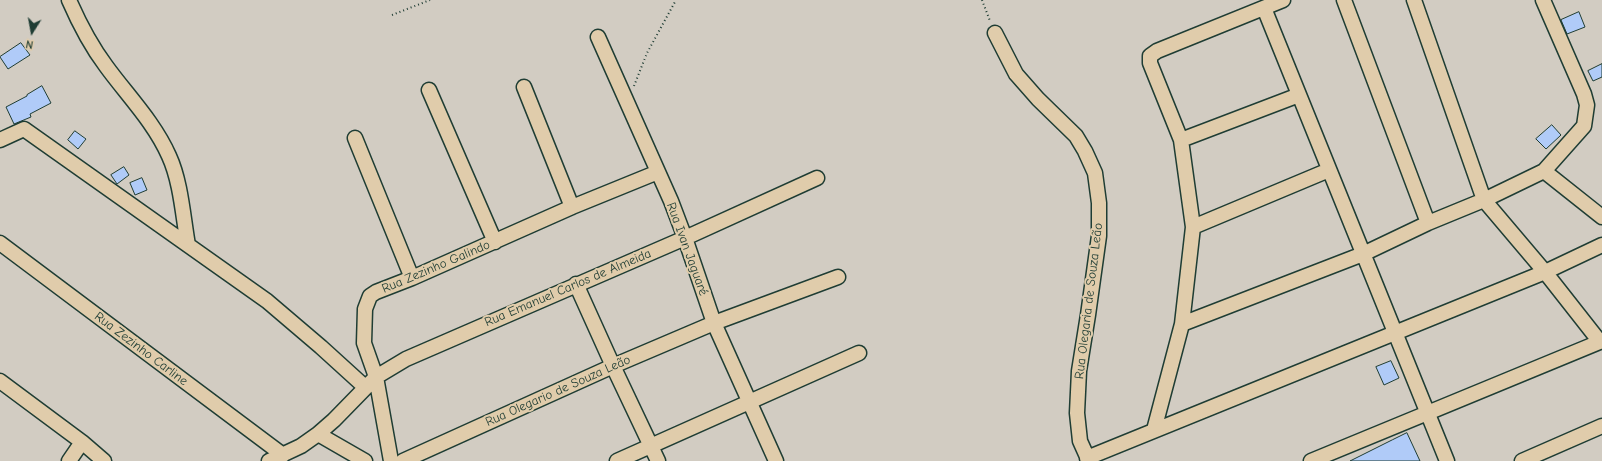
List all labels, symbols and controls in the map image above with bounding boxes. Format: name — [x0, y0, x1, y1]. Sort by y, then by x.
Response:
north arrow — [12, 12, 52, 52]
text: N — [25, 37, 34, 51]
street label: Rua Ivan Jaguaré — [663, 200, 711, 298]
street label: Rua Olegaria de Souza Leão — [1072, 222, 1106, 380]
street label: Rua Zezinho Galindo — [379, 237, 493, 297]
street label: Rua Emanuel Carlos de Almeida — [482, 246, 654, 330]
street label: Rua Zezinho Carline — [91, 309, 191, 389]
street label: Rua Olegario de Souza Leão — [483, 352, 633, 430]

